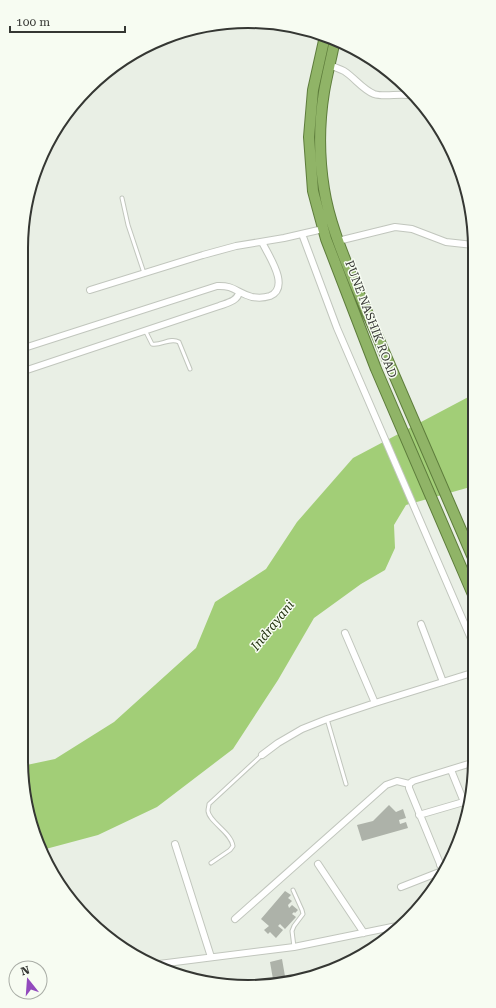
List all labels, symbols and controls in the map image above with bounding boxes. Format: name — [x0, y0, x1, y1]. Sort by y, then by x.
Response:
scale bar — [10, 8, 125, 34]
text: 100 m — [16, 15, 50, 29]
street label: PUNE NASHIK ROAD — [342, 258, 400, 380]
water label: Indrayani — [247, 597, 297, 654]
north arrow — [8, 960, 48, 1000]
text: N — [19, 963, 32, 978]

